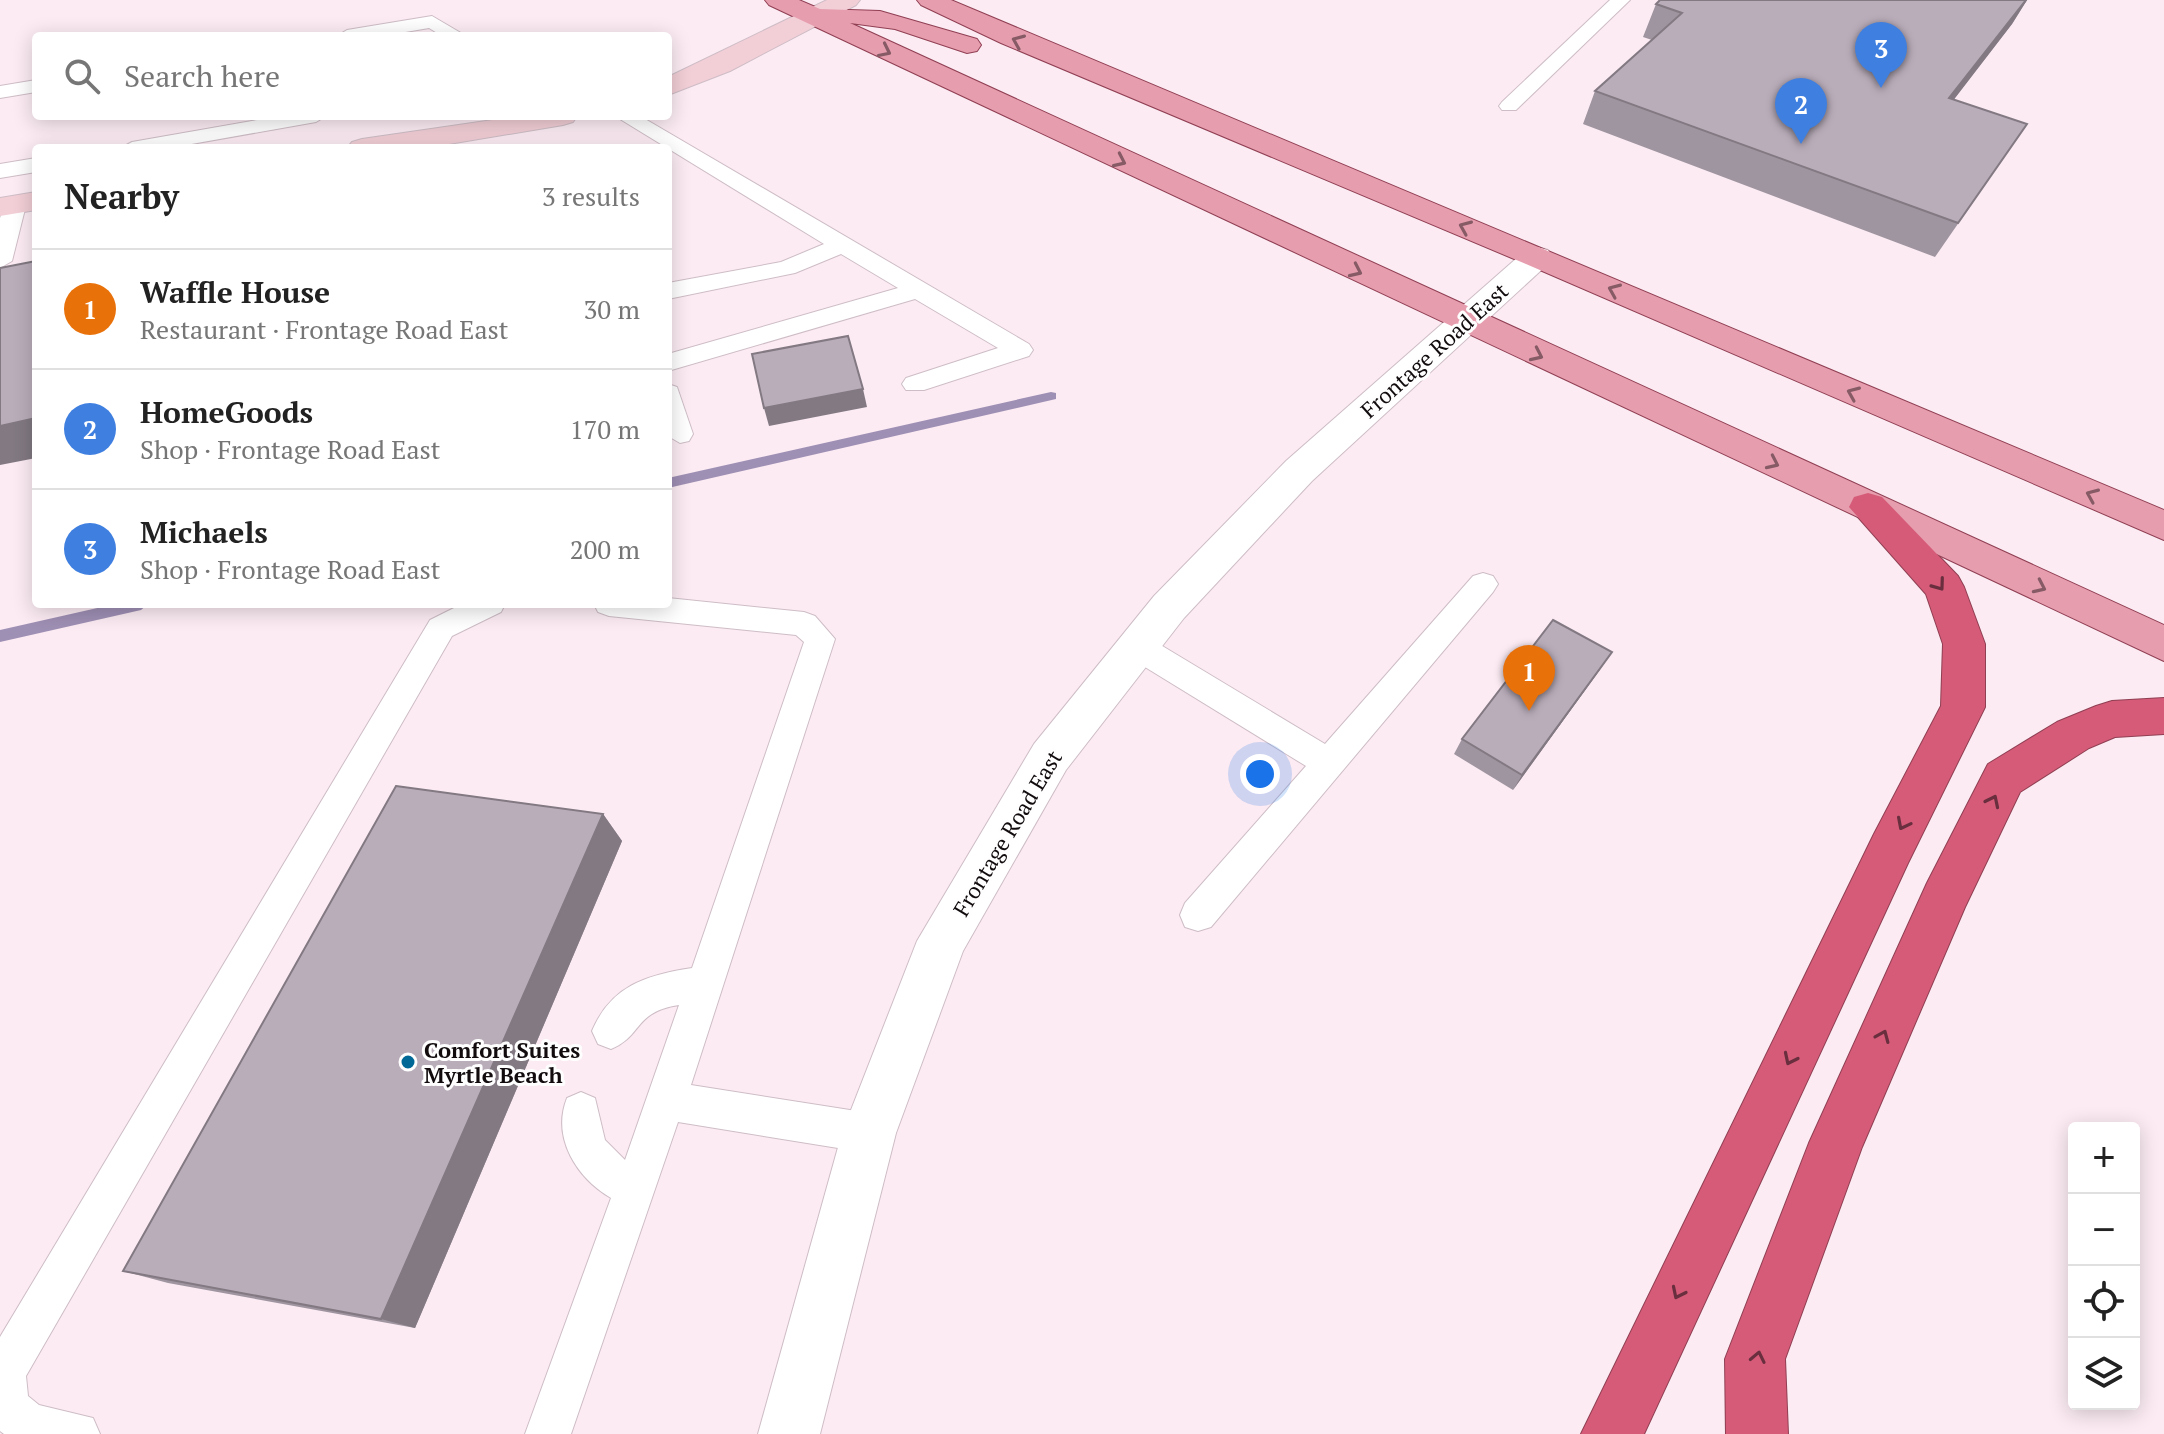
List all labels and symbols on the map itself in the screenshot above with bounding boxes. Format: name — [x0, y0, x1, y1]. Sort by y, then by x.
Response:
pin: 3 — [1855, 22, 1907, 88]
one-way arrow — [1012, 34, 1026, 50]
one-way arrow — [877, 41, 891, 57]
pin: 2 — [1775, 78, 1827, 144]
one-way arrow — [1112, 151, 1127, 167]
one-way arrow — [1459, 220, 1473, 237]
one-way arrow — [1348, 262, 1362, 278]
street label: Frontage Road East — [1354, 276, 1514, 424]
one-way arrow — [1608, 284, 1623, 300]
one-way arrow — [1529, 345, 1543, 361]
one-way arrow — [1847, 386, 1862, 402]
one-way arrow — [1765, 453, 1780, 469]
one-way arrow — [2086, 489, 2100, 505]
one-way arrow — [1929, 576, 1944, 591]
one-way arrow — [2032, 577, 2046, 593]
pin: 1 — [1503, 645, 1555, 711]
street label: Frontage Road East — [946, 745, 1068, 921]
your location — [1240, 754, 1280, 794]
one-way arrow — [1983, 794, 1998, 809]
one-way arrow — [1898, 816, 1913, 831]
one-way arrow — [1873, 1030, 1889, 1044]
place label: Comfort Suites Myrtle Beach — [424, 1035, 580, 1089]
one-way arrow — [1784, 1050, 1800, 1065]
marker: Comfort Suites Myrtle Beach — [399, 1053, 417, 1071]
one-way arrow — [1672, 1285, 1688, 1299]
one-way arrow — [1749, 1350, 1766, 1364]

